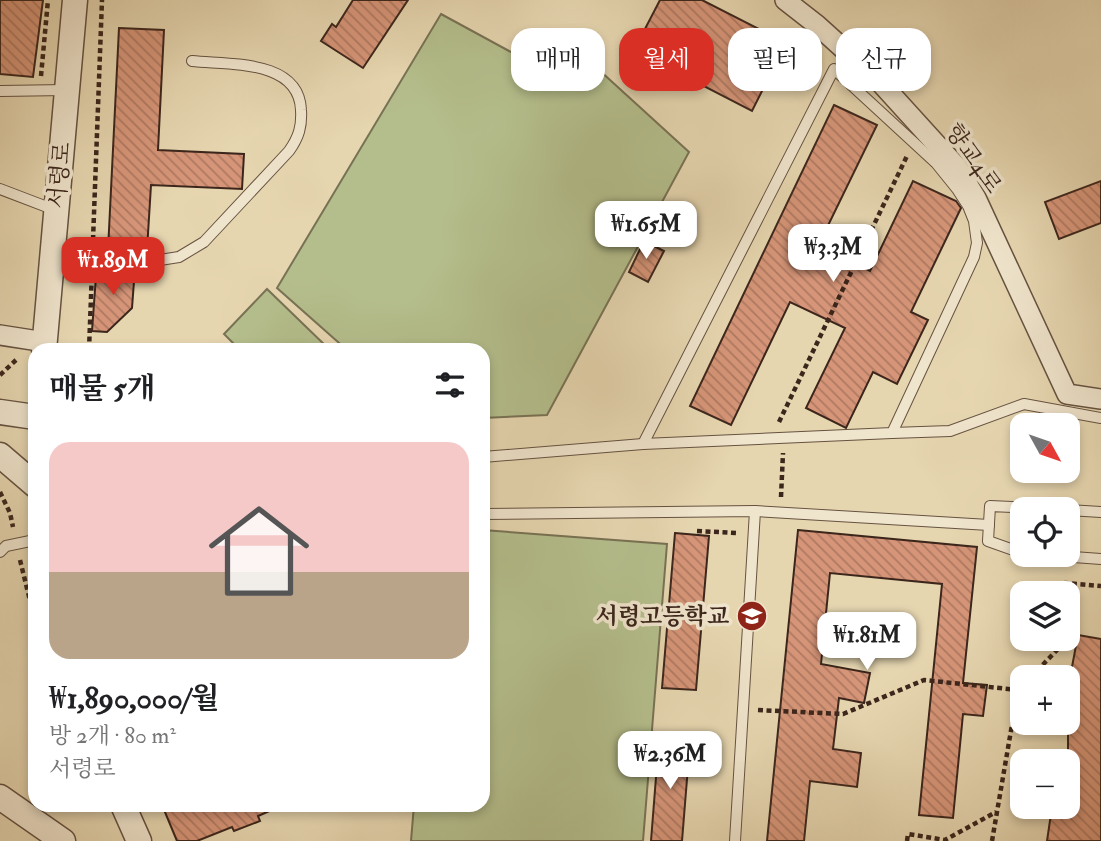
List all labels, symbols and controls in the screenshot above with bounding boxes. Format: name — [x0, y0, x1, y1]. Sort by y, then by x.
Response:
chip: 매매 — [511, 28, 605, 91]
chip: 월세 — [619, 28, 714, 91]
chip: 필터 — [728, 28, 822, 91]
chip: 신규 — [836, 28, 931, 91]
street label: 향교4로 — [939, 118, 1008, 199]
street label: 서령로 — [42, 141, 77, 210]
pin: ₩1.65M — [589, 202, 703, 261]
text: ₩1.65M — [611, 209, 681, 238]
pin: ₩3.3M — [784, 224, 882, 284]
text: ₩3.3M — [804, 232, 862, 261]
pin: ₩1.89M — [56, 238, 170, 297]
text: ₩1.89M — [77, 245, 149, 274]
icon: filters — [431, 366, 469, 404]
text: 매물 5개 — [49, 370, 155, 407]
north arrow — [1010, 413, 1080, 483]
map controls — [1010, 413, 1080, 819]
icon: home — [196, 488, 322, 614]
button: locate — [1010, 497, 1080, 567]
button: layers — [1010, 581, 1080, 651]
school or university icon: 서령고등학교 — [735, 599, 769, 633]
place label: 서령고등학교 — [596, 602, 730, 631]
pin: ₩1.81M — [810, 612, 924, 672]
text: ₩1.81M — [833, 620, 901, 649]
button: + — [1010, 665, 1080, 735]
text: ₩1,890,000/월 — [49, 680, 219, 717]
text: 방 2개 · 80 m² — [49, 721, 176, 750]
pin: ₩2.36M — [613, 732, 727, 791]
text: ₩2.36M — [634, 739, 706, 768]
button: − — [1010, 749, 1080, 819]
text: 서령로 — [49, 754, 116, 783]

